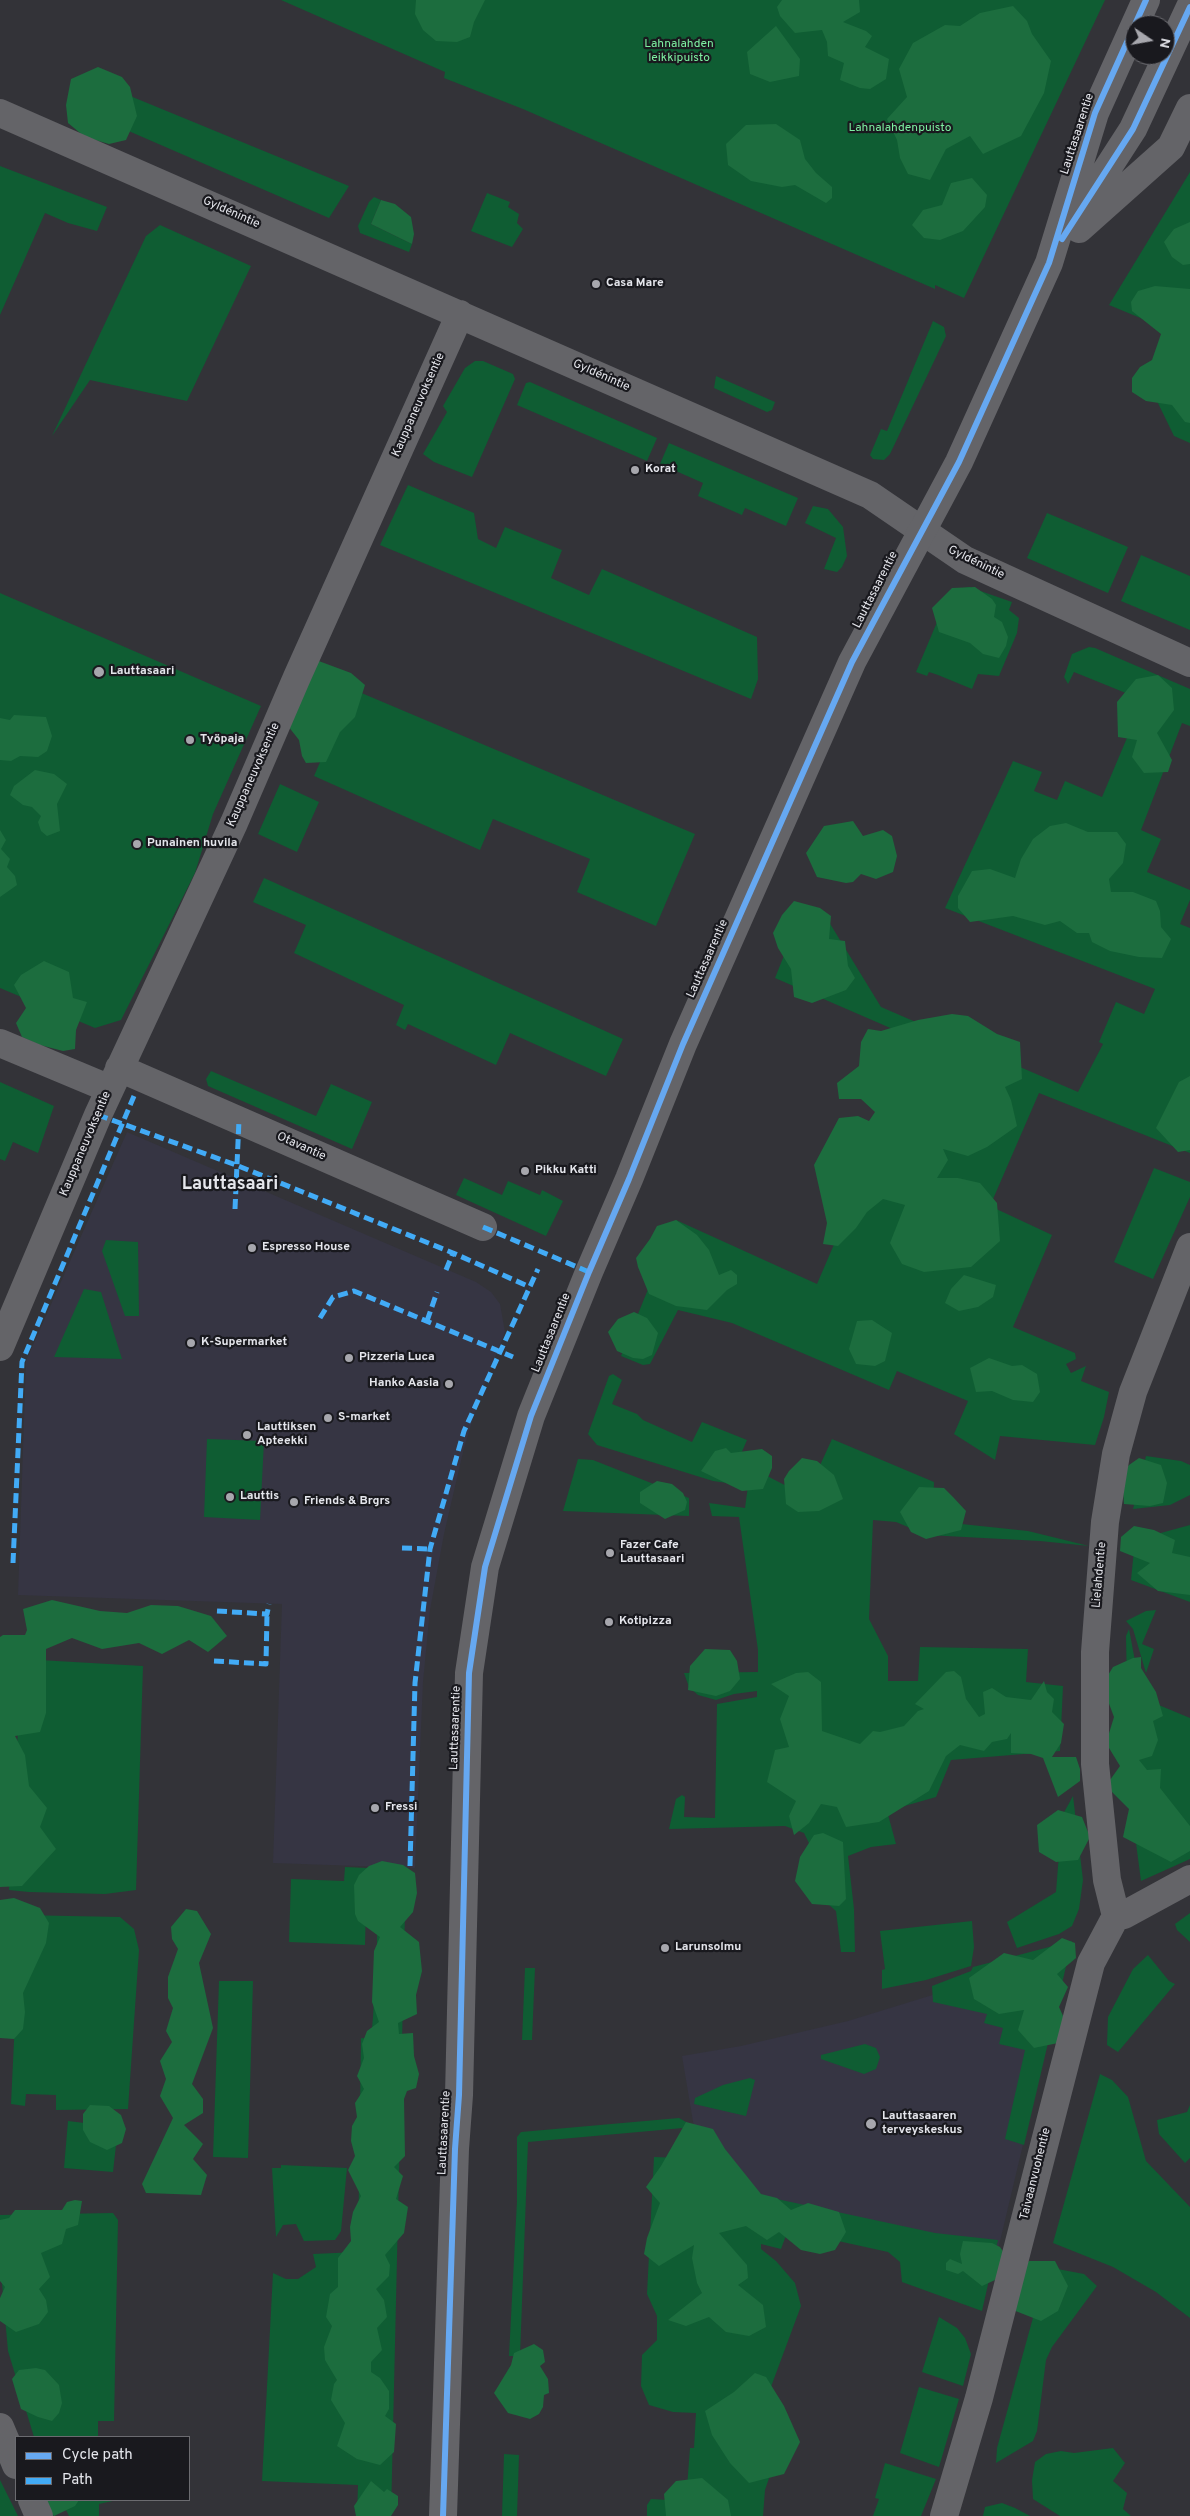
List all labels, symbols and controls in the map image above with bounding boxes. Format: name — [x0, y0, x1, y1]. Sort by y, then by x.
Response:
north arrow — [1125, 15, 1175, 65]
text: N — [1155, 36, 1174, 50]
park label: Lahnalahden leikkipuisto — [644, 38, 714, 66]
street label: Lauttasaarentie — [1058, 92, 1098, 176]
park label: Lahnalahdenpuisto — [849, 122, 951, 136]
street label: Gyldénintie — [200, 194, 262, 232]
place label: Casa Mare — [606, 277, 664, 291]
marker: Casa Mare — [590, 278, 602, 290]
street label: Kauppaneuvoksentie — [390, 351, 448, 459]
street label: Gyldénintie — [570, 357, 632, 395]
place label: Korat — [645, 463, 676, 477]
marker: Korat — [629, 464, 641, 476]
street label: Gyldénintie — [945, 543, 1007, 583]
street label: Lauttasaarentie — [850, 549, 902, 631]
marker: Lauttasaari — [92, 665, 106, 679]
place label: Lauttasaari — [110, 665, 174, 679]
street label: Kauppaneuvoksentie — [225, 721, 283, 829]
place label: Työpaja — [200, 733, 244, 747]
marker: Työpaja — [184, 734, 196, 746]
place label: Punainen huvila — [147, 837, 237, 851]
marker: Punainen huvila — [131, 838, 143, 850]
street label: Lauttasaarentie — [684, 917, 732, 1001]
street label: Kauppaneuvoksentie — [57, 1089, 115, 1199]
street label: Otavantie — [274, 1130, 328, 1164]
place label: Pikku Katti — [535, 1164, 597, 1178]
marker: Pikku Katti — [519, 1165, 531, 1177]
district label: Lauttasaari — [182, 1174, 278, 1196]
place label: Espresso House — [262, 1241, 350, 1255]
marker: Espresso House — [246, 1242, 258, 1254]
street label: Lauttasaarentie — [529, 1291, 575, 1375]
place label: K-Supermarket — [201, 1336, 287, 1350]
marker: K-Supermarket — [185, 1337, 197, 1349]
place label: Pizzeria Luca — [359, 1351, 435, 1365]
marker: Pizzeria Luca — [343, 1352, 355, 1364]
place label: Hanko Aasia — [369, 1377, 439, 1391]
marker: Hanko Aasia — [443, 1378, 455, 1390]
place label: S-market — [338, 1411, 390, 1425]
marker: S-market — [322, 1412, 334, 1424]
place label: Lauttiksen Apteekki — [257, 1421, 316, 1449]
marker: Lauttiksen Apteekki — [241, 1429, 253, 1441]
place label: Lauttis — [240, 1490, 279, 1504]
marker: Lauttis — [224, 1491, 236, 1503]
place label: Friends & Brgrs — [304, 1495, 390, 1509]
marker: Friends & Brgrs — [288, 1496, 300, 1508]
place label: Fazer Cafe Lauttasaari — [620, 1539, 684, 1567]
street label: Lielahdentie — [1090, 1541, 1110, 1609]
marker: Fazer Cafe Lauttasaari — [604, 1547, 616, 1559]
place label: Kotipizza — [619, 1615, 672, 1629]
marker: Kotipizza — [603, 1616, 615, 1628]
street label: Lauttasaarentie — [447, 1686, 465, 1770]
place label: Fressi — [385, 1801, 417, 1815]
marker: Fressi — [369, 1802, 381, 1814]
place label: Larunsolmu — [675, 1941, 741, 1955]
marker: Larunsolmu — [659, 1942, 671, 1954]
street label: Lauttasaarentie — [436, 2090, 454, 2176]
place label: Lauttasaaren terveyskeskus — [882, 2110, 962, 2138]
marker: Lauttasaaren terveyskeskus — [864, 2117, 878, 2131]
street label: Taivaanvuohentie — [1018, 2126, 1054, 2222]
legend — [15, 2436, 190, 2501]
text: Cycle path — [62, 2446, 133, 2465]
text: Path — [62, 2471, 93, 2490]

